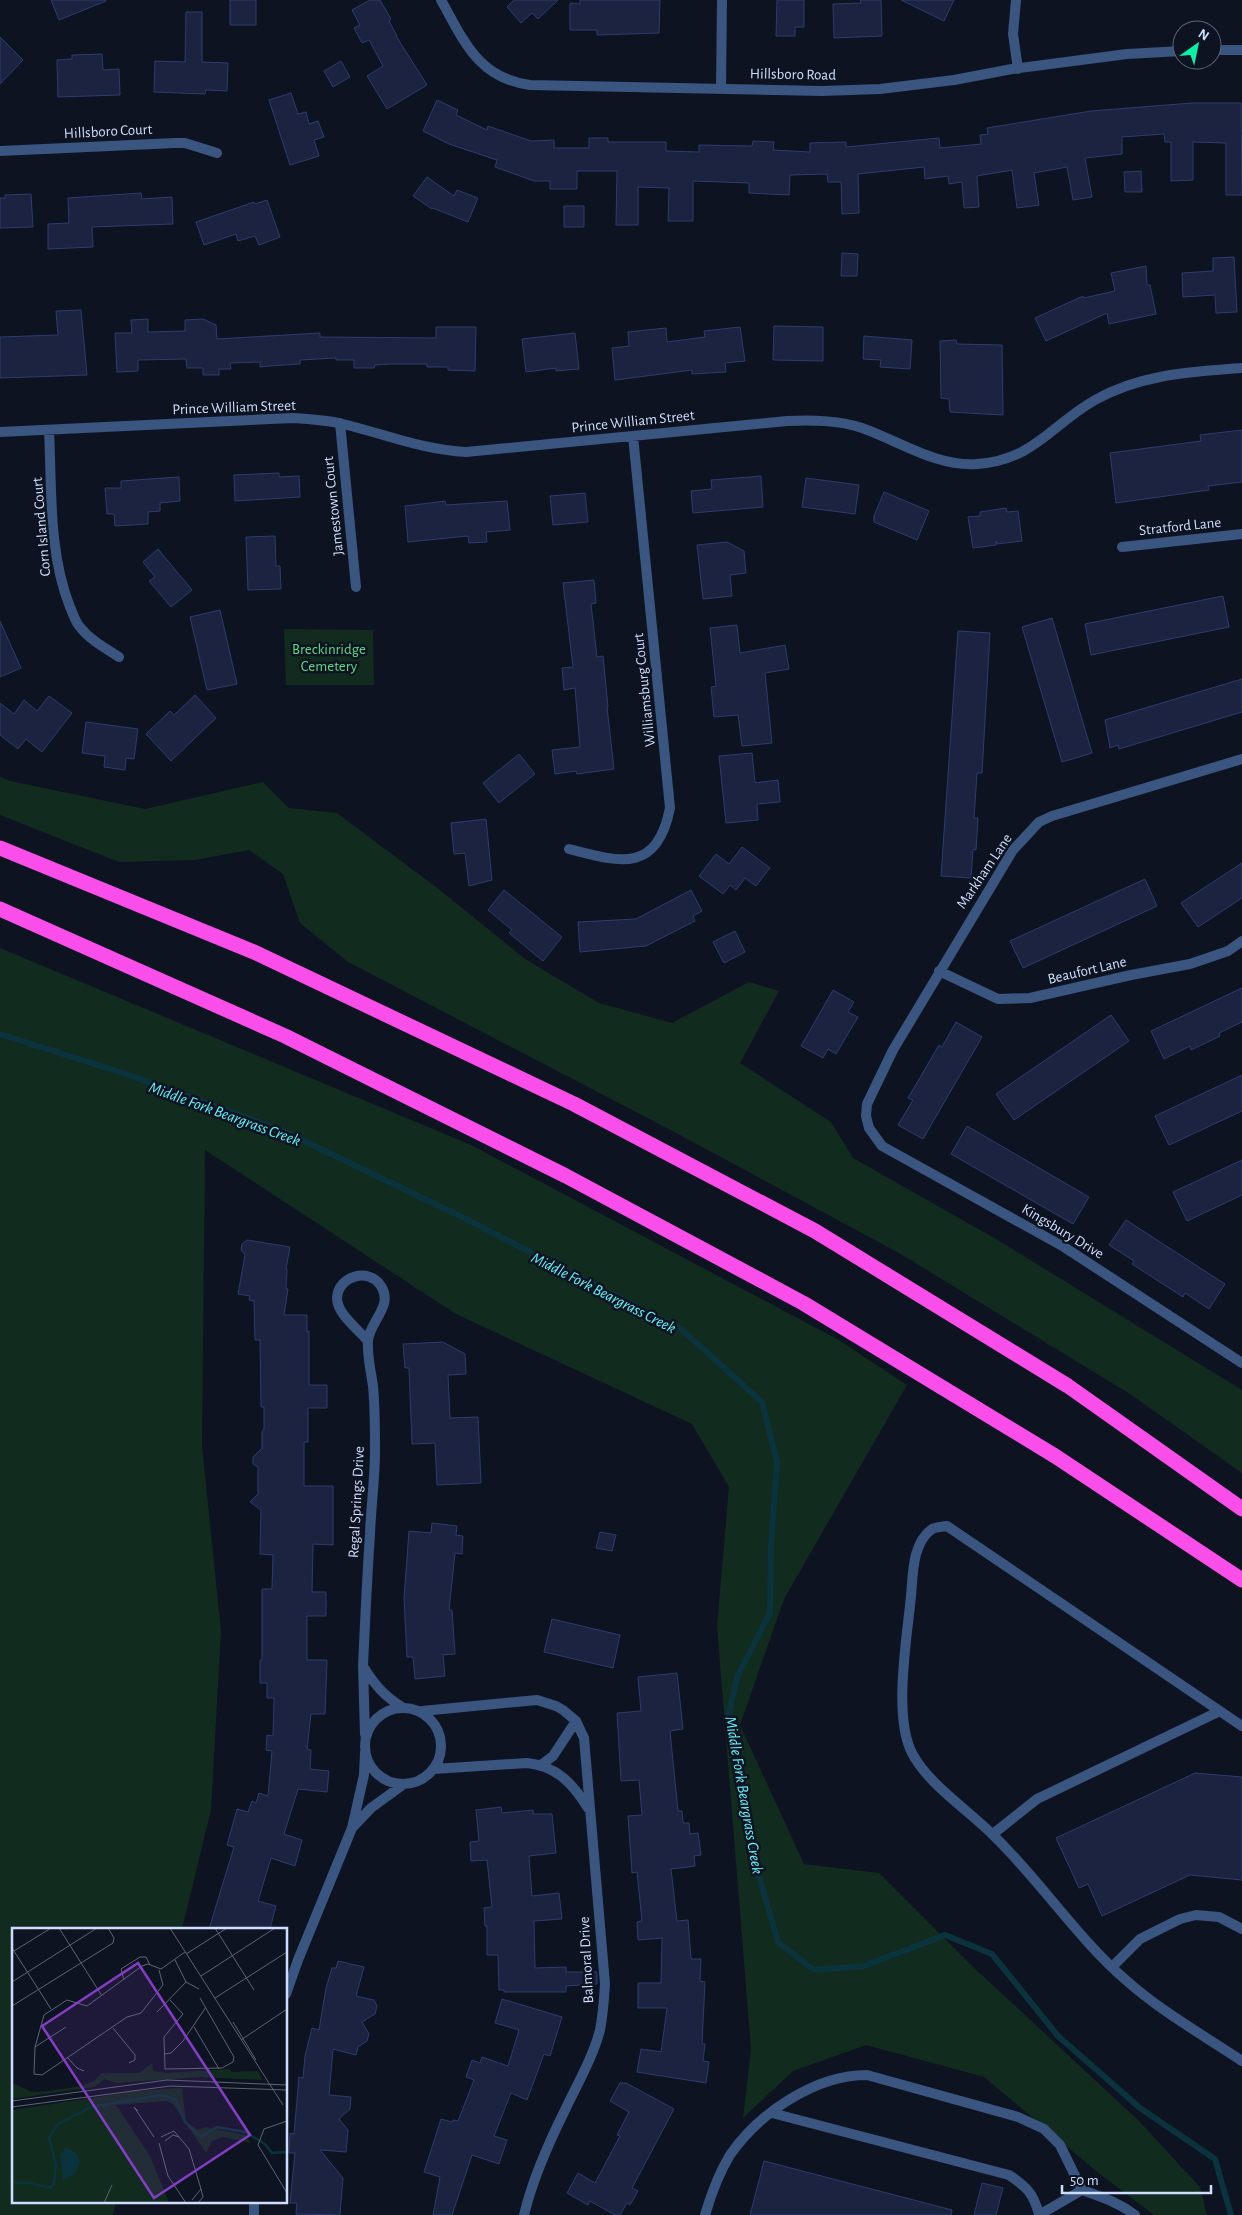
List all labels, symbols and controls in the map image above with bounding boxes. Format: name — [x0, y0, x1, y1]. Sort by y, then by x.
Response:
north arrow — [1172, 20, 1222, 70]
text: N — [1196, 26, 1211, 43]
street label: Hillsboro Road — [750, 66, 836, 83]
street label: Hillsboro Court — [63, 122, 153, 141]
street label: Prince William Street — [172, 398, 296, 417]
street label: Prince William Street — [571, 408, 696, 435]
street label: Jamestown Court — [321, 455, 346, 556]
street label: Corn Island Court — [30, 477, 53, 577]
street label: Stratford Lane — [1138, 515, 1222, 538]
street label: Williamsburg Court — [631, 632, 658, 748]
park label: Breckinridge Cemetery — [292, 642, 366, 674]
street label: Markham Lane — [954, 831, 1015, 911]
street label: Beaufort Lane — [1046, 954, 1128, 987]
water label: Middle Fork Beargrass Creek — [147, 1079, 303, 1149]
street label: Kingsbury Drive — [1019, 1201, 1106, 1262]
water label: Middle Fork Beargrass Creek — [529, 1249, 678, 1336]
street label: Regal Springs Drive — [346, 1446, 367, 1558]
water label: Middle Fork Beargrass Creek — [722, 1715, 766, 1875]
street label: Balmoral Drive — [577, 1916, 596, 2004]
inset map — [12, 1928, 288, 2202]
scale bar — [1062, 2162, 1211, 2194]
text: 50 m — [1070, 2173, 1099, 2188]

